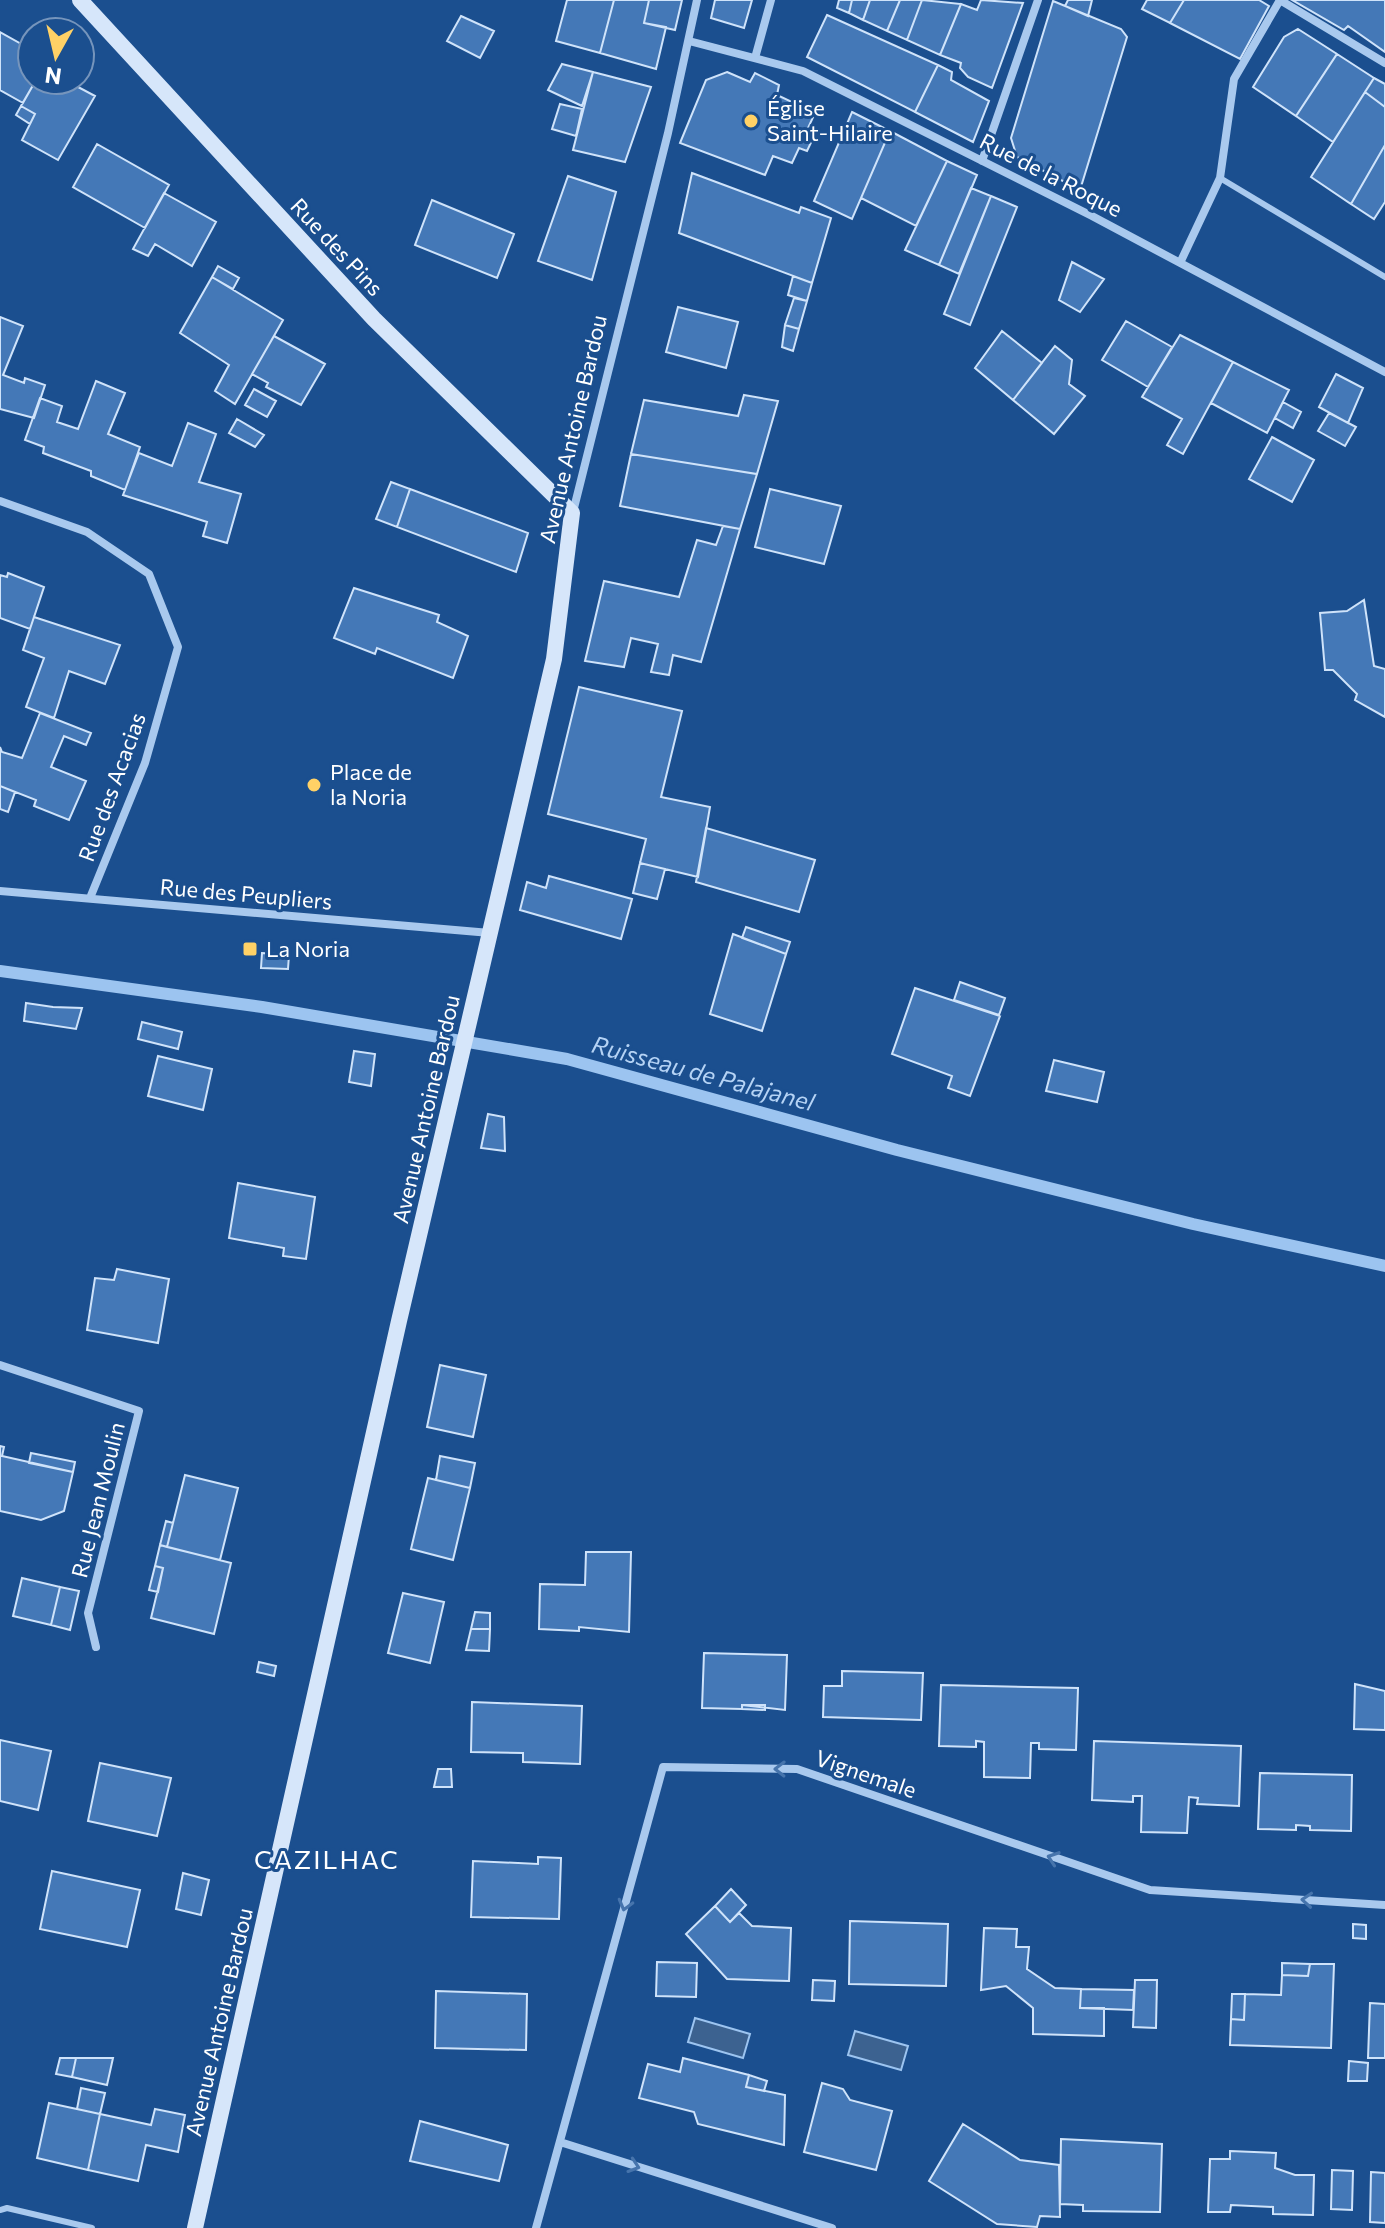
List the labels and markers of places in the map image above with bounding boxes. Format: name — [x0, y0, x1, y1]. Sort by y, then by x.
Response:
place label: Église Saint-Hilaire — [767, 94, 893, 146]
marker: Église Saint-Hilaire — [742, 112, 760, 130]
place label: Place de la Noria — [330, 758, 412, 810]
marker: Place de la Noria — [305, 776, 323, 794]
place label: La Noria — [266, 935, 350, 962]
marker: La Noria — [241, 940, 259, 958]

